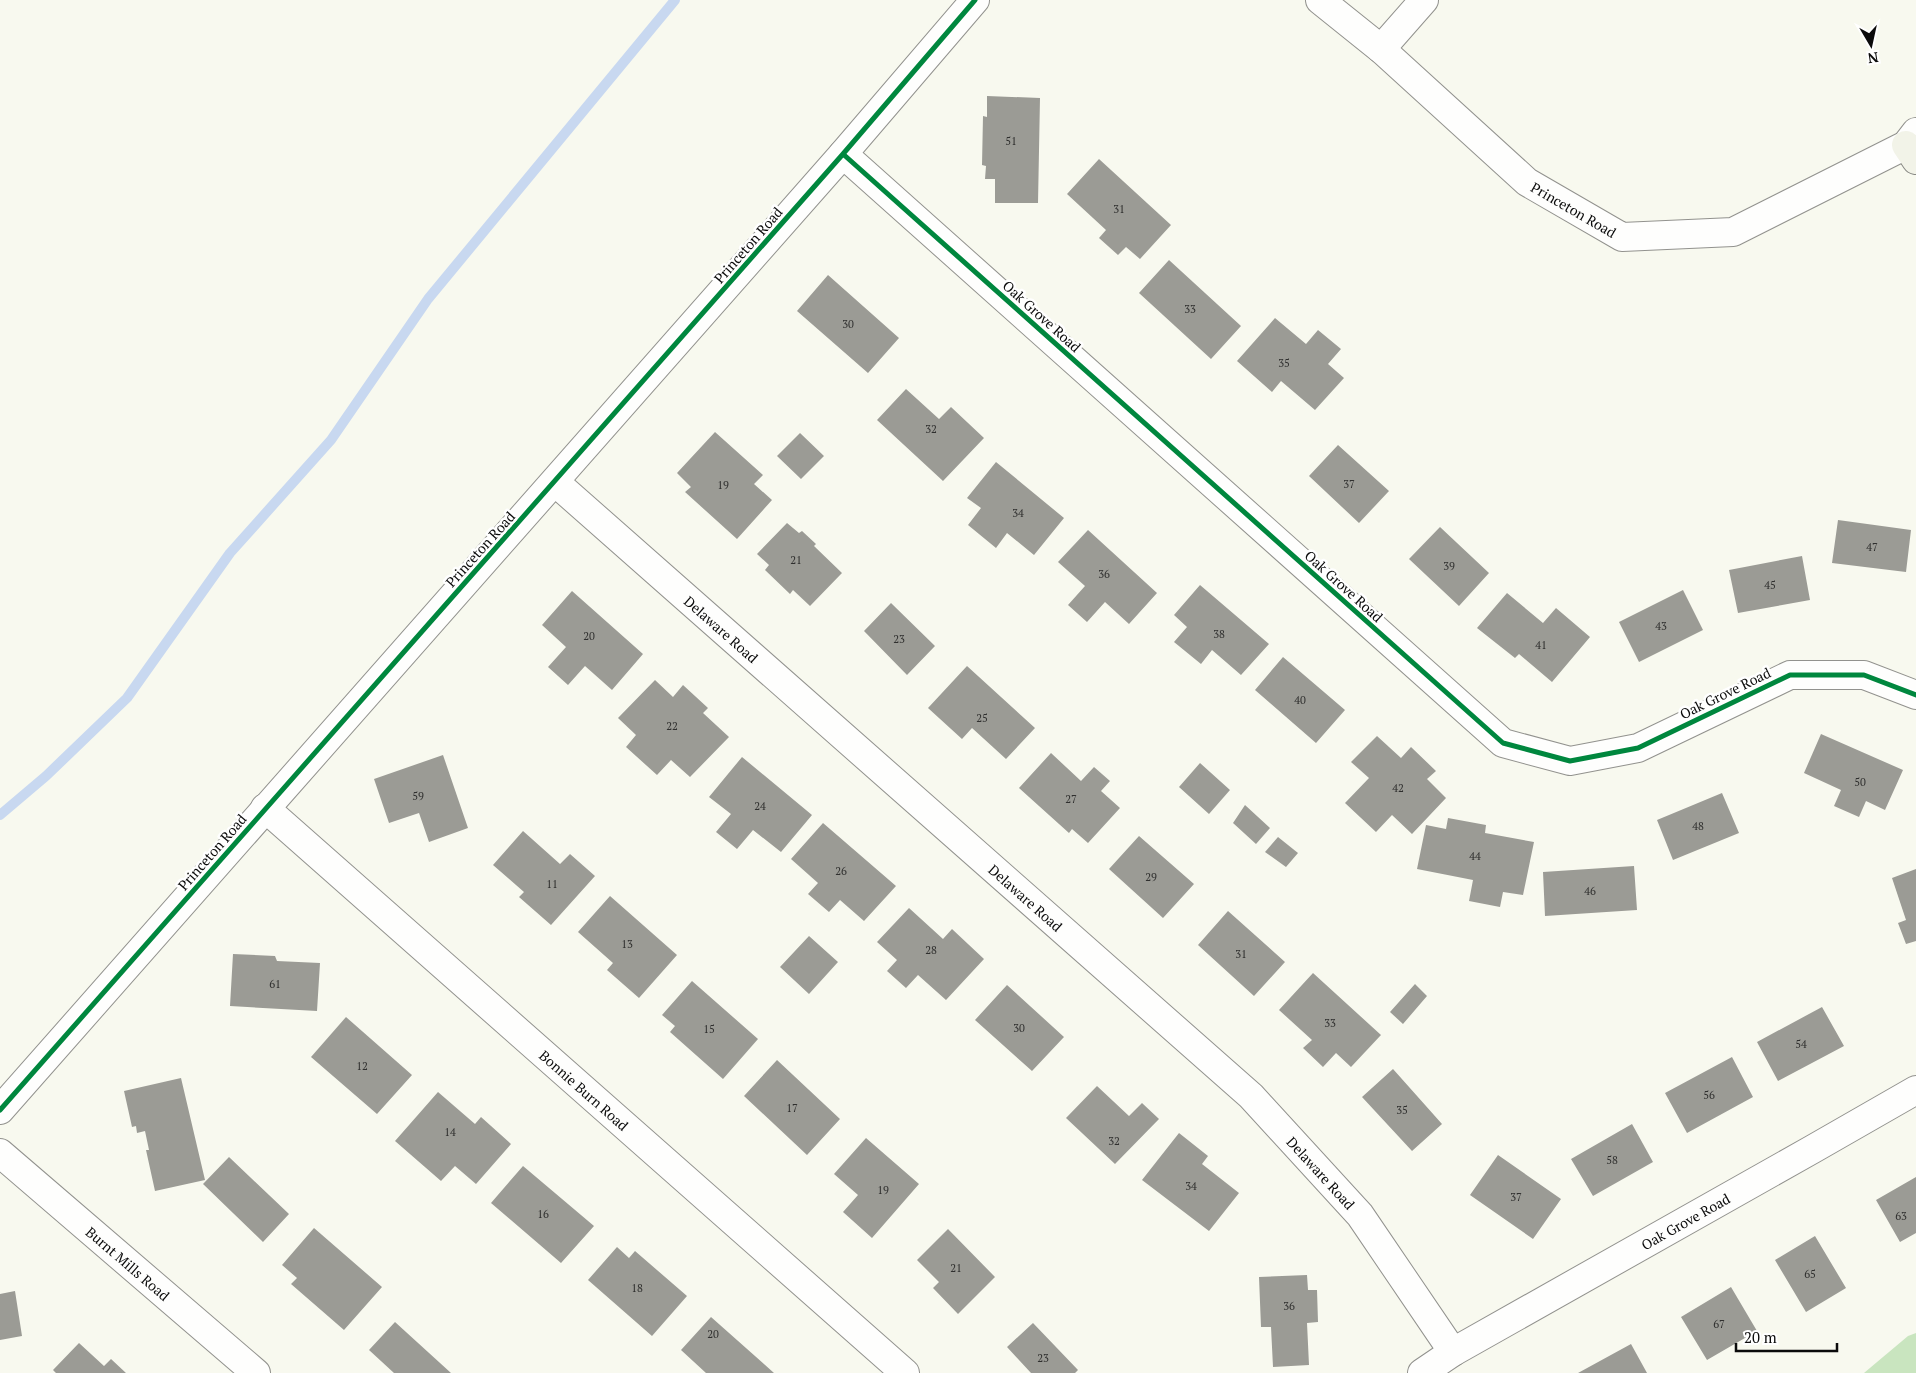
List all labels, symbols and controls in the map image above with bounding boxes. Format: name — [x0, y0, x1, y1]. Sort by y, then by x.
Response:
north arrow — [1846, 20, 1896, 70]
text: N — [1866, 48, 1880, 69]
house number: 51 — [1005, 134, 1017, 148]
street label: Princeton Road — [1528, 177, 1620, 241]
house number: 31 — [1113, 202, 1125, 216]
street label: Princeton Road — [710, 203, 787, 287]
street label: Oak Grove Road — [999, 276, 1085, 356]
house number: 33 — [1184, 302, 1196, 316]
house number: 30 — [842, 317, 854, 331]
house number: 35 — [1278, 356, 1290, 370]
house number: 32 — [925, 422, 937, 436]
house number: 37 — [1343, 477, 1355, 491]
house number: 19 — [717, 478, 729, 492]
house number: 34 — [1012, 506, 1024, 520]
street label: Princeton Road — [441, 507, 519, 591]
house number: 47 — [1866, 540, 1878, 554]
street label: Oak Grove Road — [1301, 546, 1387, 626]
house number: 21 — [790, 553, 802, 567]
house number: 39 — [1443, 559, 1455, 573]
house number: 36 — [1098, 567, 1110, 581]
house number: 45 — [1764, 578, 1776, 592]
street label: Delaware Road — [680, 591, 763, 667]
house number: 43 — [1655, 619, 1667, 633]
house number: 38 — [1213, 627, 1225, 641]
house number: 20 — [583, 629, 595, 643]
house number: 23 — [893, 632, 905, 646]
house number: 41 — [1535, 638, 1547, 652]
street label: Oak Grove Road — [1676, 663, 1774, 723]
house number: 40 — [1294, 693, 1306, 707]
house number: 25 — [976, 711, 988, 725]
house number: 22 — [666, 719, 678, 733]
house number: 50 — [1854, 775, 1866, 789]
house number: 42 — [1392, 781, 1404, 795]
house number: 59 — [412, 789, 424, 803]
house number: 27 — [1065, 792, 1077, 806]
house number: 24 — [754, 799, 766, 813]
street label: Princeton Road — [174, 810, 251, 894]
house number: 48 — [1692, 819, 1704, 833]
house number: 44 — [1469, 849, 1481, 863]
street label: Delaware Road — [985, 860, 1067, 935]
house number: 26 — [835, 864, 847, 878]
house number: 29 — [1145, 870, 1157, 884]
house number: 11 — [546, 877, 558, 891]
house number: 46 — [1584, 884, 1596, 898]
house number: 13 — [621, 937, 633, 951]
house number: 28 — [925, 943, 937, 957]
house number: 31 — [1235, 947, 1247, 961]
house number: 61 — [269, 977, 281, 991]
house number: 33 — [1324, 1016, 1336, 1030]
house number: 30 — [1013, 1021, 1025, 1035]
house number: 15 — [703, 1022, 715, 1036]
house number: 54 — [1795, 1037, 1807, 1051]
street label: Bonnie Burn Road — [536, 1045, 633, 1135]
house number: 12 — [356, 1059, 368, 1073]
house number: 56 — [1703, 1088, 1715, 1102]
house number: 17 — [786, 1101, 798, 1115]
house number: 35 — [1396, 1103, 1408, 1117]
house number: 14 — [444, 1125, 456, 1139]
street label: Delaware Road — [1283, 1132, 1360, 1213]
house number: 32 — [1108, 1134, 1120, 1148]
house number: 58 — [1606, 1153, 1618, 1167]
house number: 34 — [1185, 1179, 1197, 1193]
house number: 19 — [877, 1183, 889, 1197]
street label: Oak Grove Road — [1637, 1188, 1733, 1254]
house number: 37 — [1510, 1190, 1522, 1204]
house number: 16 — [537, 1207, 549, 1221]
house number: 63 — [1895, 1209, 1907, 1223]
street label: Burnt Mills Road — [82, 1222, 174, 1305]
house number: 21 — [950, 1261, 962, 1275]
house number: 65 — [1804, 1267, 1816, 1281]
house number: 18 — [631, 1281, 643, 1295]
house number: 36 — [1283, 1299, 1295, 1313]
house number: 67 — [1713, 1317, 1725, 1331]
scale bar — [1736, 1320, 1837, 1352]
house number: 20 — [707, 1327, 719, 1341]
text: 20 m — [1744, 1327, 1777, 1347]
house number: 23 — [1037, 1351, 1049, 1365]

